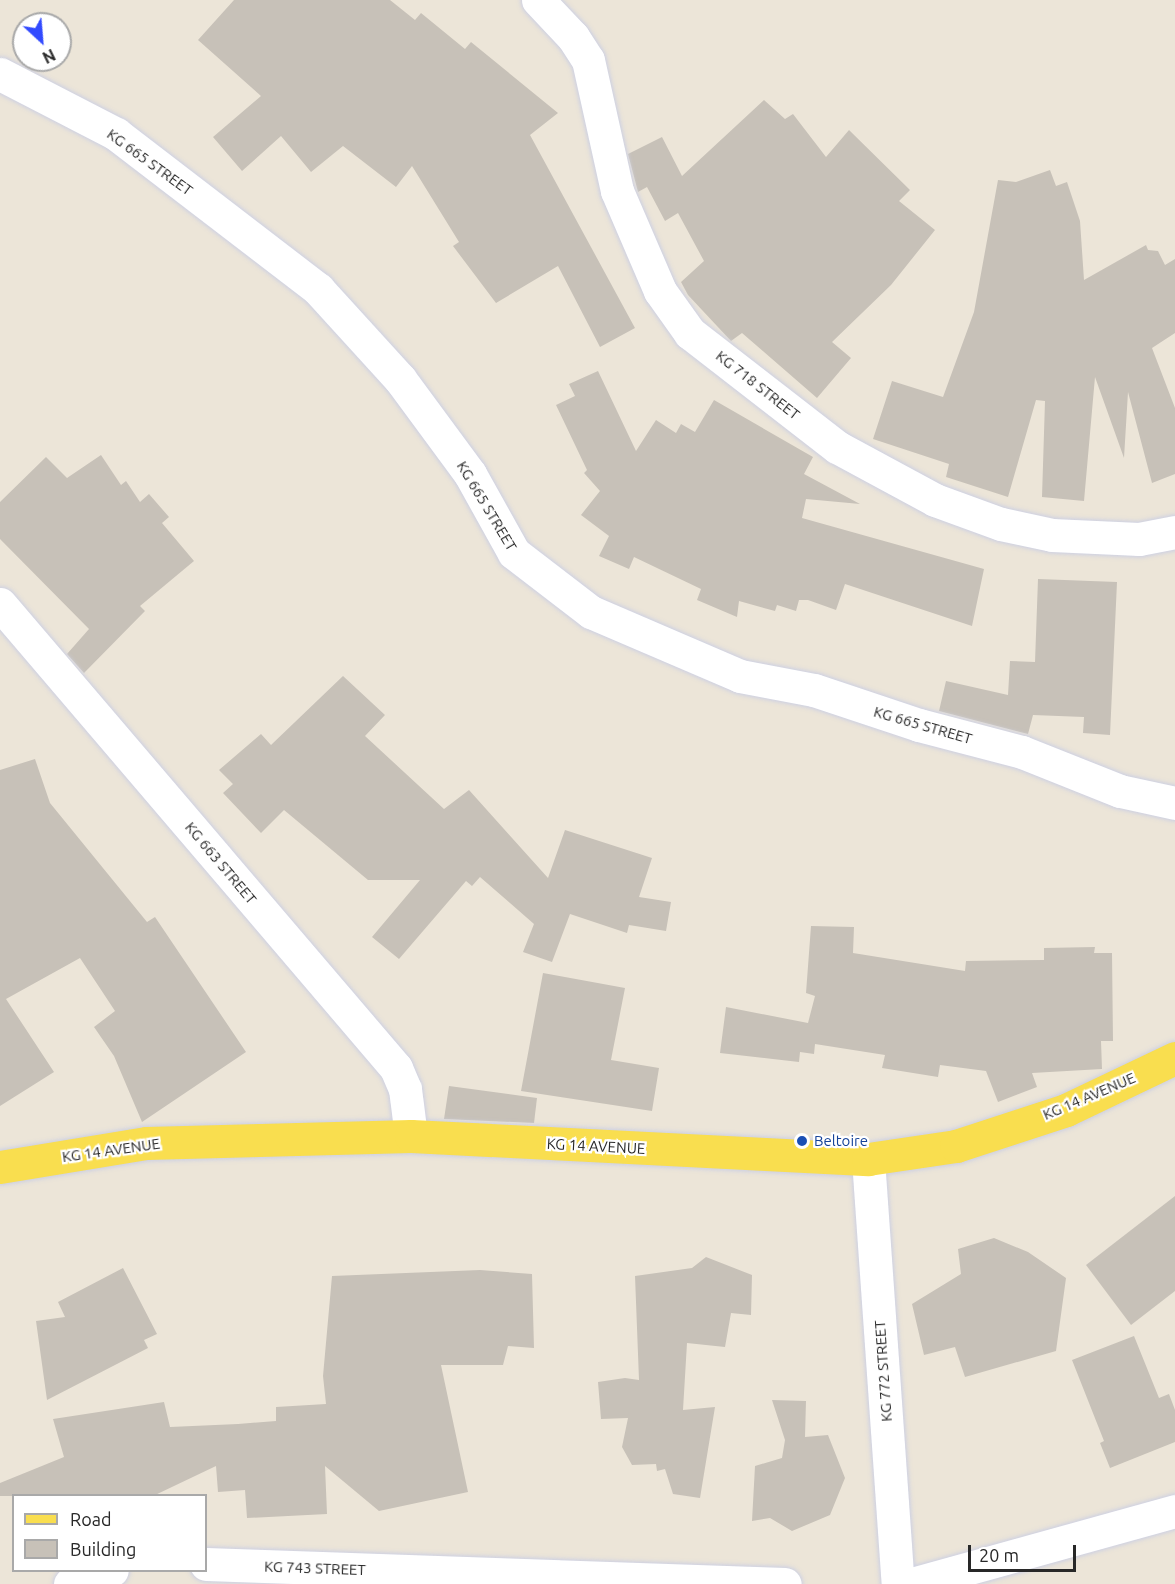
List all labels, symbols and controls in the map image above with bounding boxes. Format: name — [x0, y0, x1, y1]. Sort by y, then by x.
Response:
north arrow — [12, 12, 72, 72]
text: N — [40, 46, 58, 67]
street label: KG 665 STREET — [104, 125, 196, 199]
street label: KG 718 STREET — [712, 347, 804, 423]
street label: KG 665 STREET — [453, 458, 521, 554]
street label: KG 665 STREET — [872, 702, 974, 748]
street label: KG 663 STREET — [181, 818, 261, 908]
street label: KG 14 AVENUE — [1040, 1068, 1138, 1124]
place label: Beltoire — [814, 1132, 868, 1150]
street label: KG 14 AVENUE — [61, 1134, 161, 1166]
street label: KG 14 AVENUE — [546, 1134, 646, 1158]
marker: Beltoire — [795, 1134, 809, 1148]
street label: KG 772 STREET — [870, 1320, 896, 1422]
legend — [12, 1494, 207, 1572]
text: Road — [70, 1509, 112, 1529]
scale bar — [971, 1533, 1079, 1571]
text: Building — [70, 1539, 136, 1559]
text: 20 m — [979, 1545, 1019, 1565]
street label: KG 743 STREET — [264, 1557, 366, 1579]

